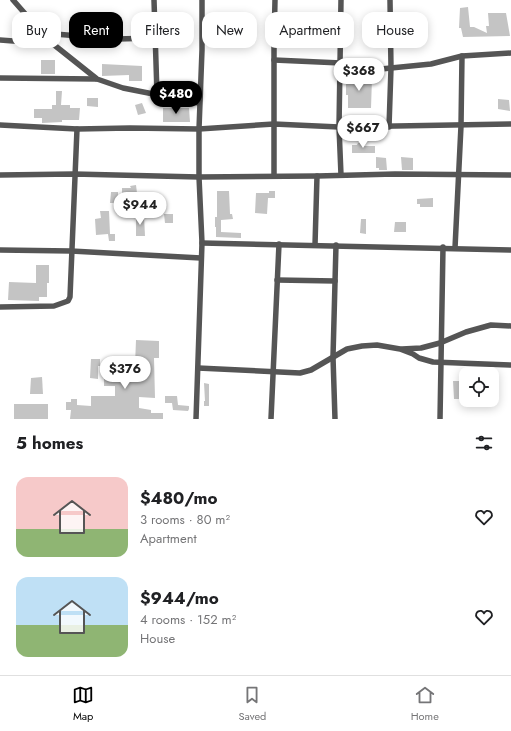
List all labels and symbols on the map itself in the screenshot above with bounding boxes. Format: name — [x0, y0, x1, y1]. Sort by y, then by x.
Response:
pin: $368 — [335, 58, 383, 92]
pin: $480 — [152, 81, 200, 115]
pin: $667 — [339, 115, 387, 149]
pin: $944 — [116, 192, 164, 226]
pin: $376 — [101, 356, 149, 390]

